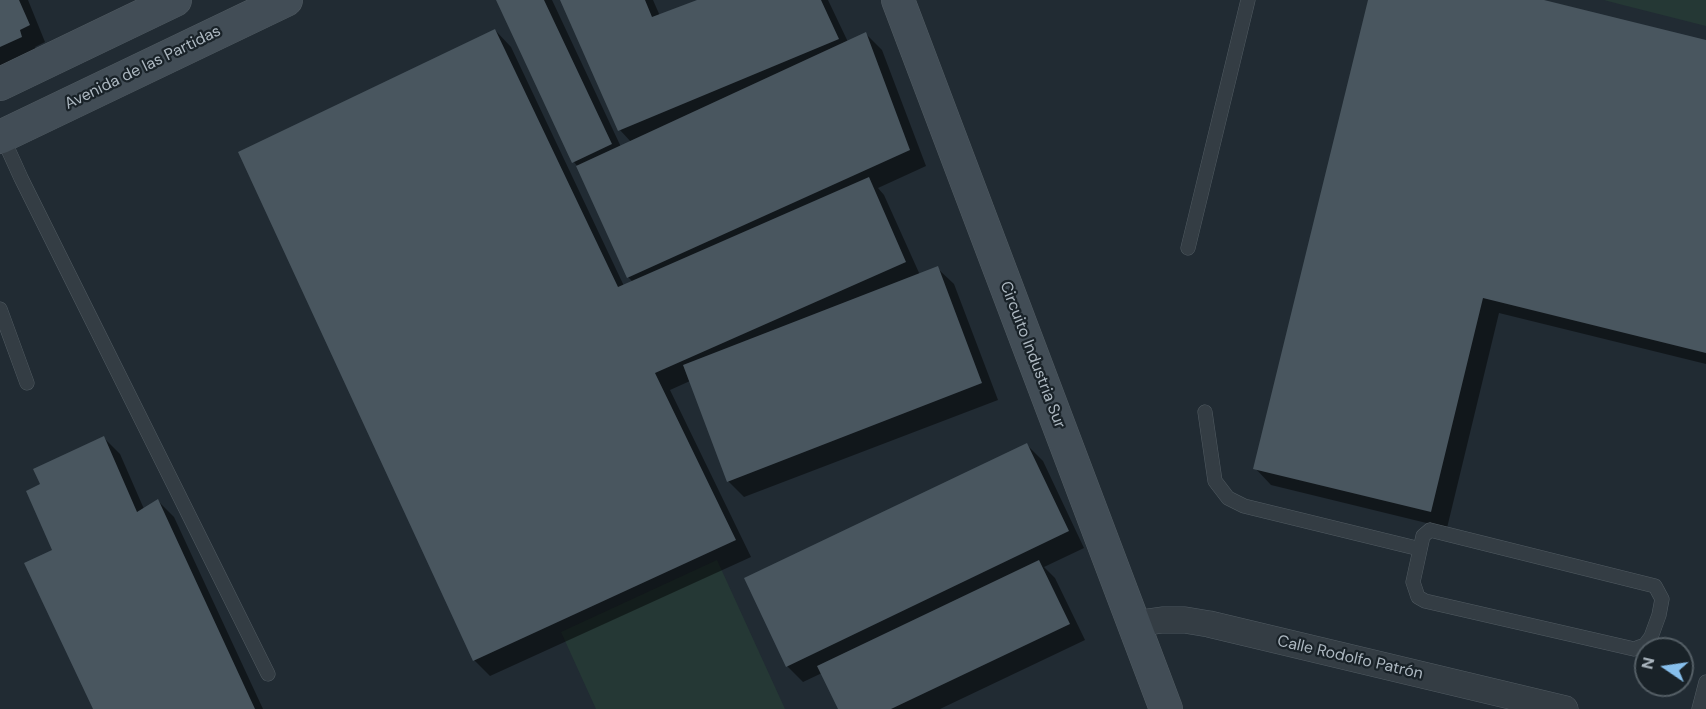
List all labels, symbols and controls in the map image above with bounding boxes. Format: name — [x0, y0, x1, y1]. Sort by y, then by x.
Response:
street label: Avenida de las Partidas — [62, 22, 224, 114]
street label: Circuito Industria Sur — [995, 279, 1069, 431]
street label: Calle Rodolfo Patrón — [1275, 632, 1425, 684]
north arrow — [1634, 637, 1694, 697]
text: N — [1636, 655, 1659, 671]

